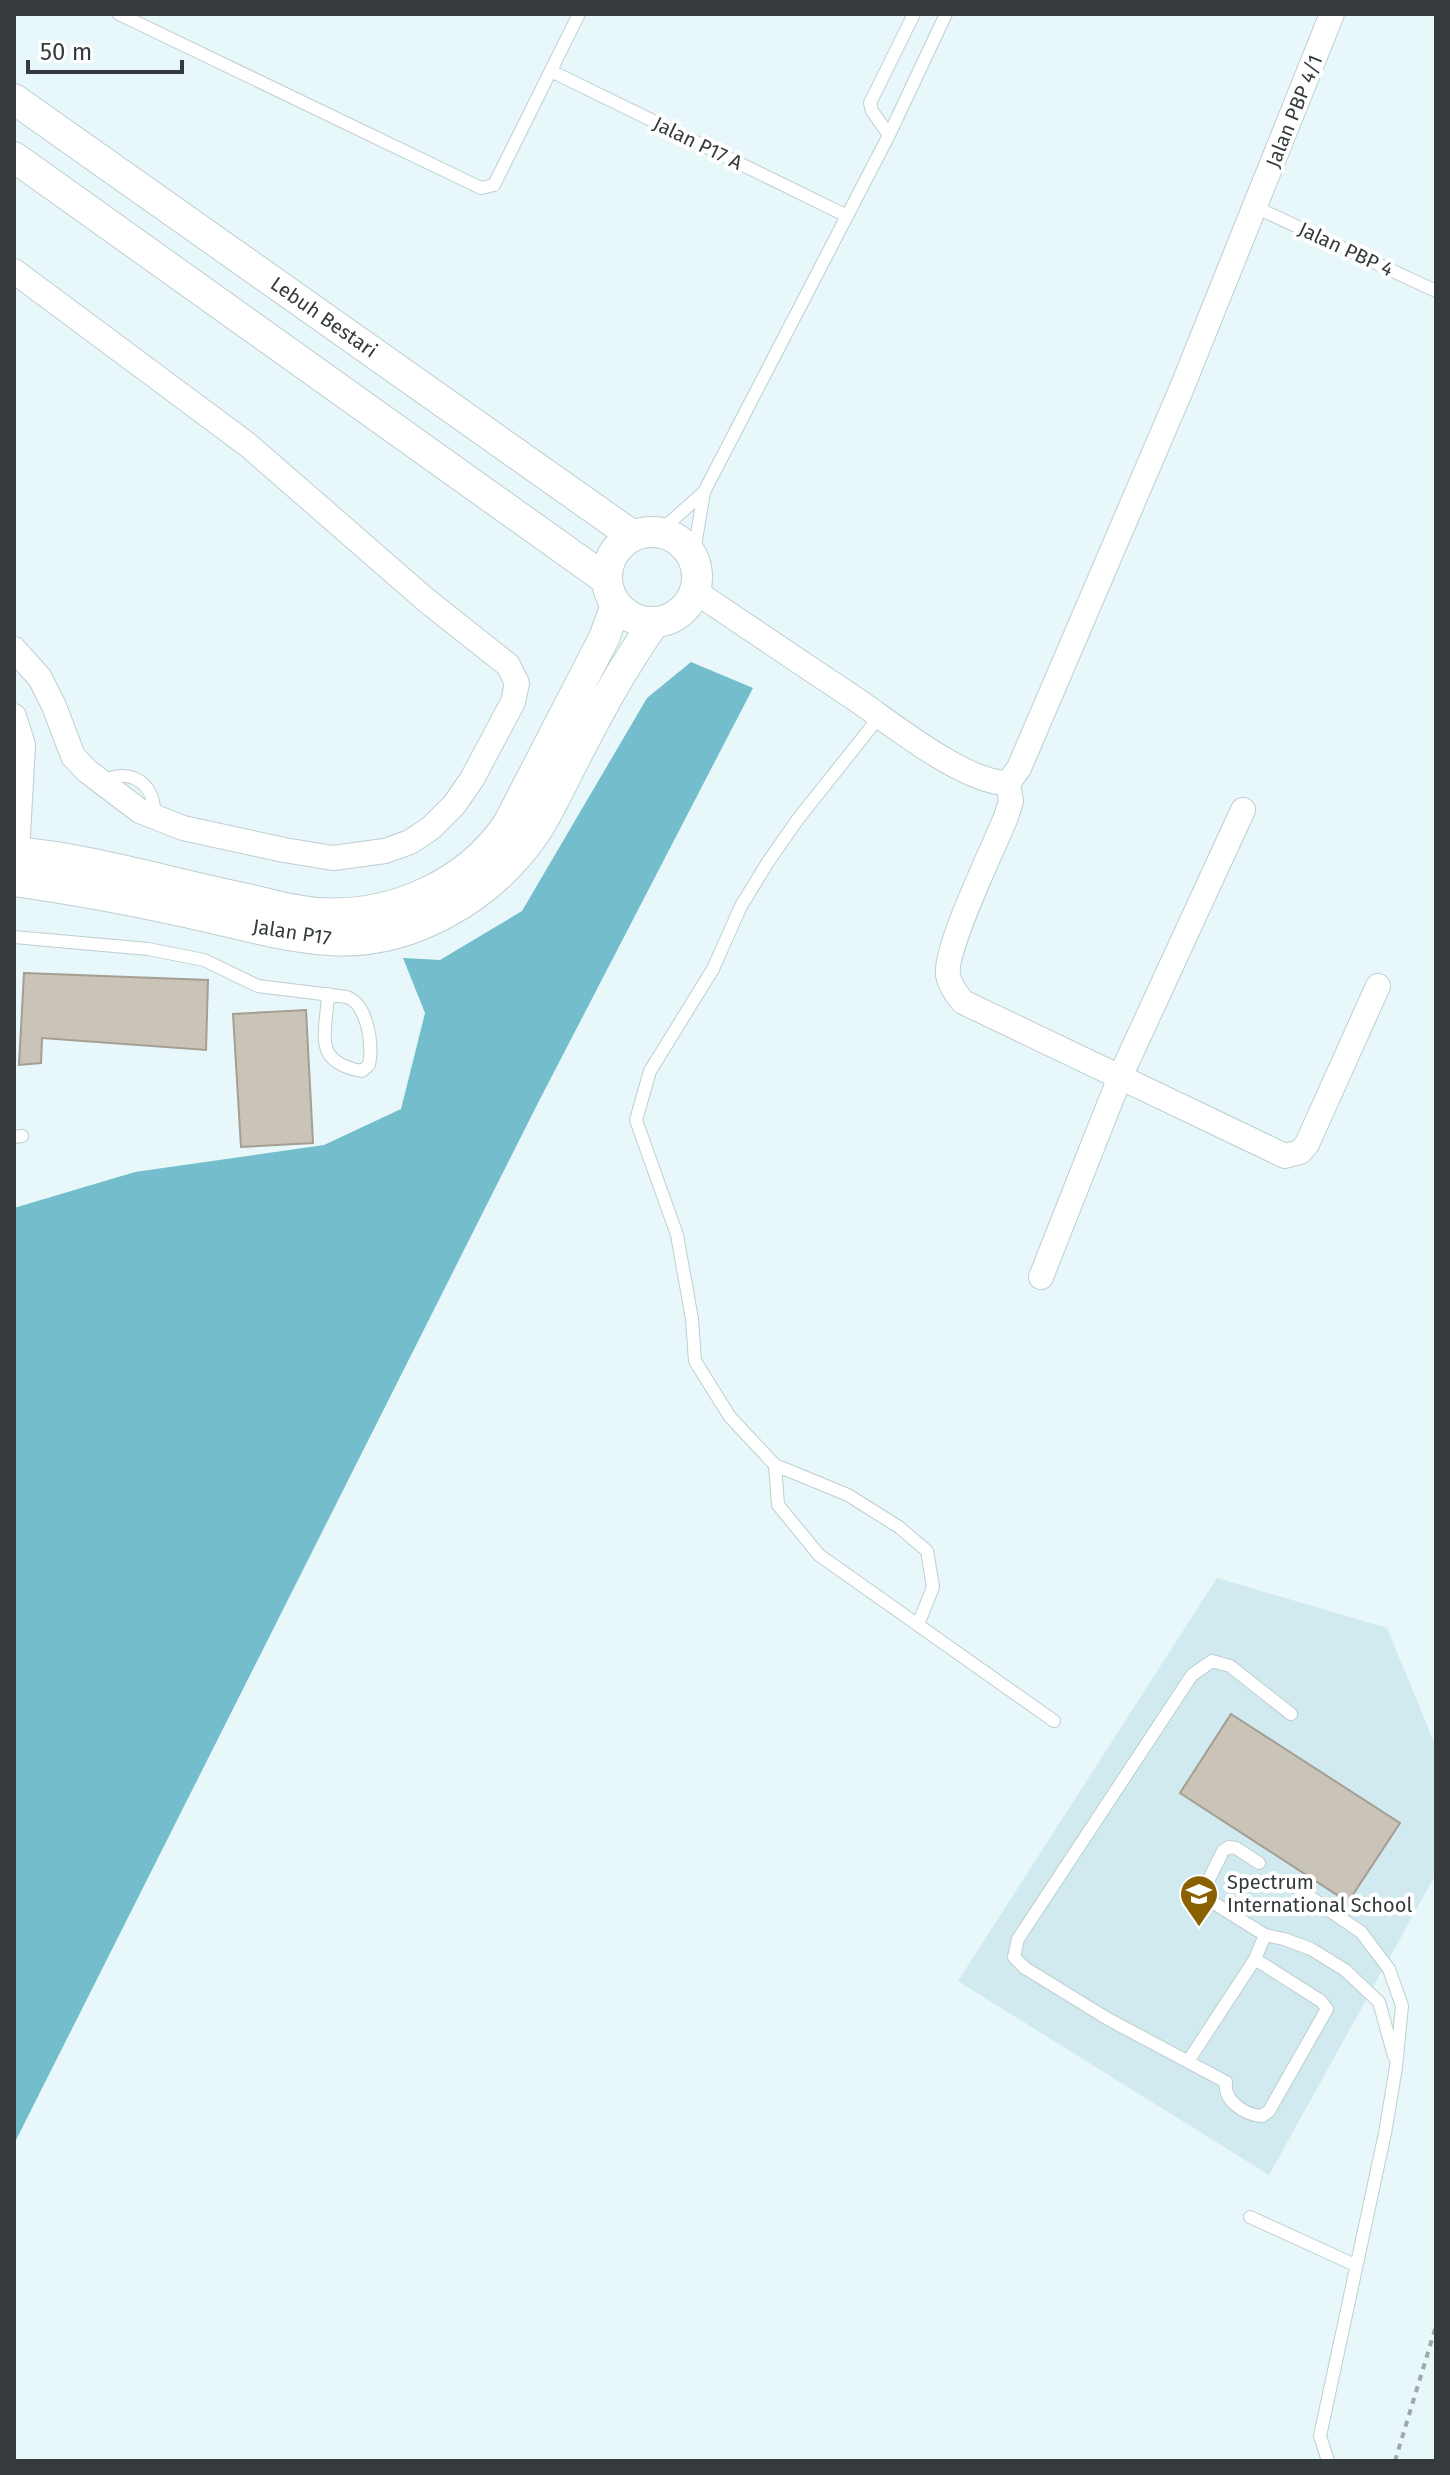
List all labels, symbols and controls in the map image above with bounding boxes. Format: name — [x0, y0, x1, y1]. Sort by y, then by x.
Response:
scale bar — [28, 24, 182, 74]
text: 50 m — [40, 38, 92, 66]
street label: Jalan PBP 4/1 — [1261, 51, 1327, 171]
street label: Jalan P17 A — [650, 111, 747, 175]
street label: Jalan PBP 4 — [1295, 217, 1398, 282]
street label: Lebuh Bestari — [266, 271, 382, 363]
street label: Jalan P17 — [251, 914, 333, 950]
place label: Spectrum International School — [1227, 1870, 1412, 1917]
school or university icon: Spectrum International School — [1178, 1873, 1220, 1928]

